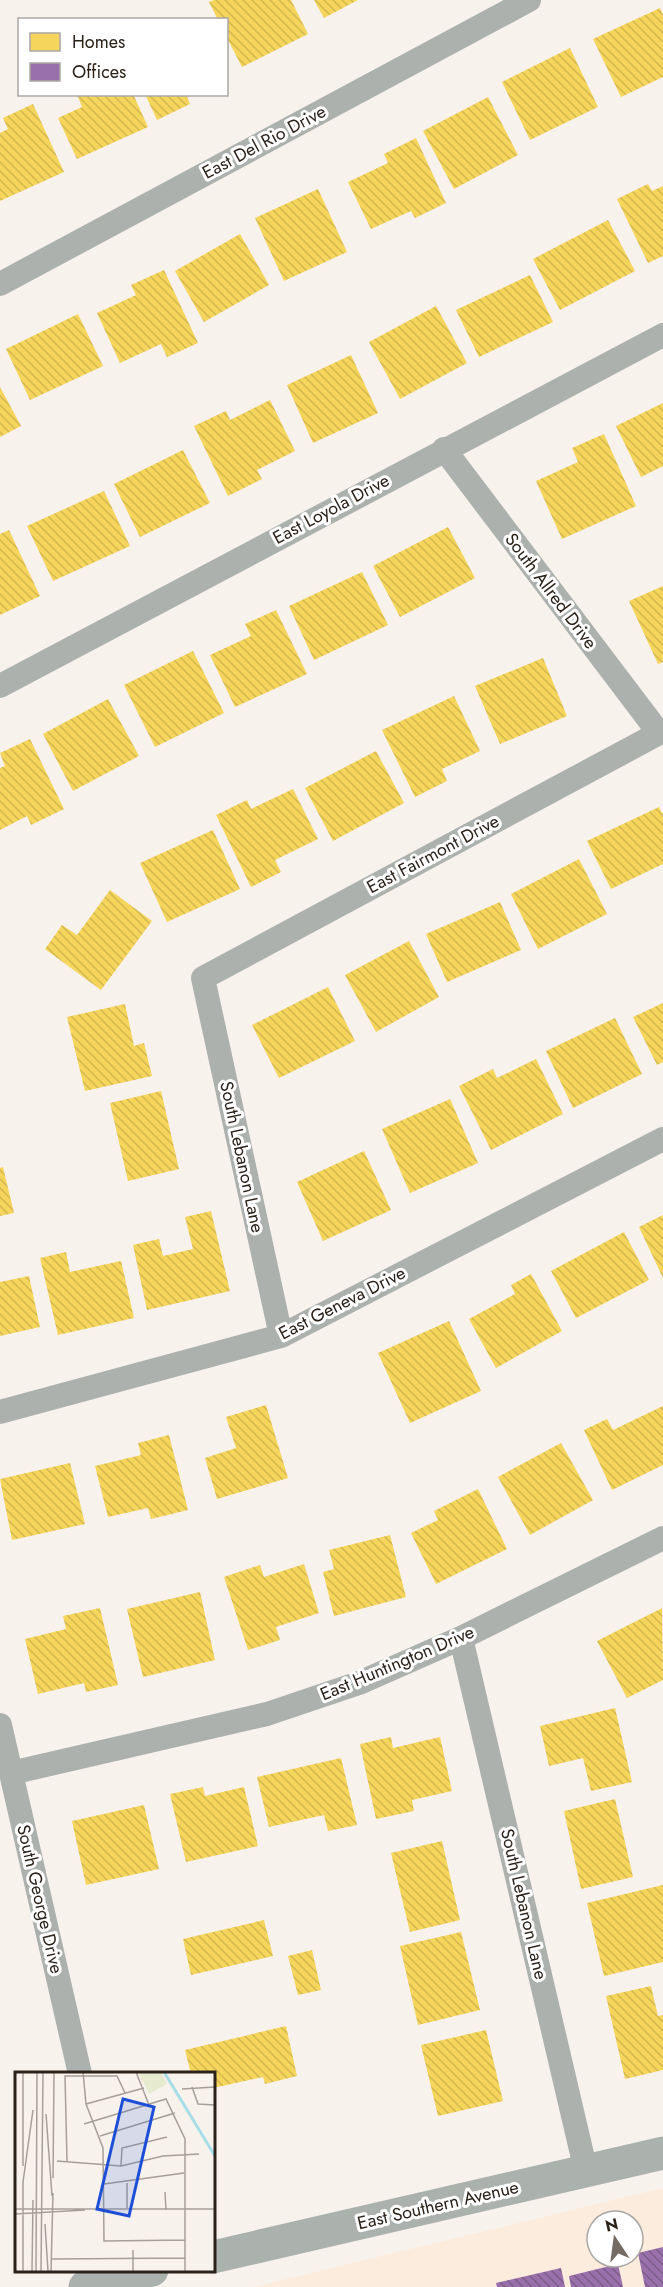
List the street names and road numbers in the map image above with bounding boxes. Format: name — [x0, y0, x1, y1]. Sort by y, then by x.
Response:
street label: East Del Rio Drive — [198, 98, 330, 186]
street label: East Loyola Drive — [268, 467, 394, 551]
street label: South Allred Drive — [499, 528, 603, 654]
street label: East Fairmont Drive — [362, 808, 504, 900]
street label: South Lebanon Lane — [213, 1079, 271, 1235]
street label: East Geneva Drive — [274, 1260, 410, 1346]
street label: East Huntington Drive — [316, 1619, 478, 1707]
street label: South George Drive — [10, 1822, 70, 1976]
street label: South Lebanon Lane — [494, 1826, 554, 1982]
street label: East Southern Avenue — [355, 2174, 521, 2236]

